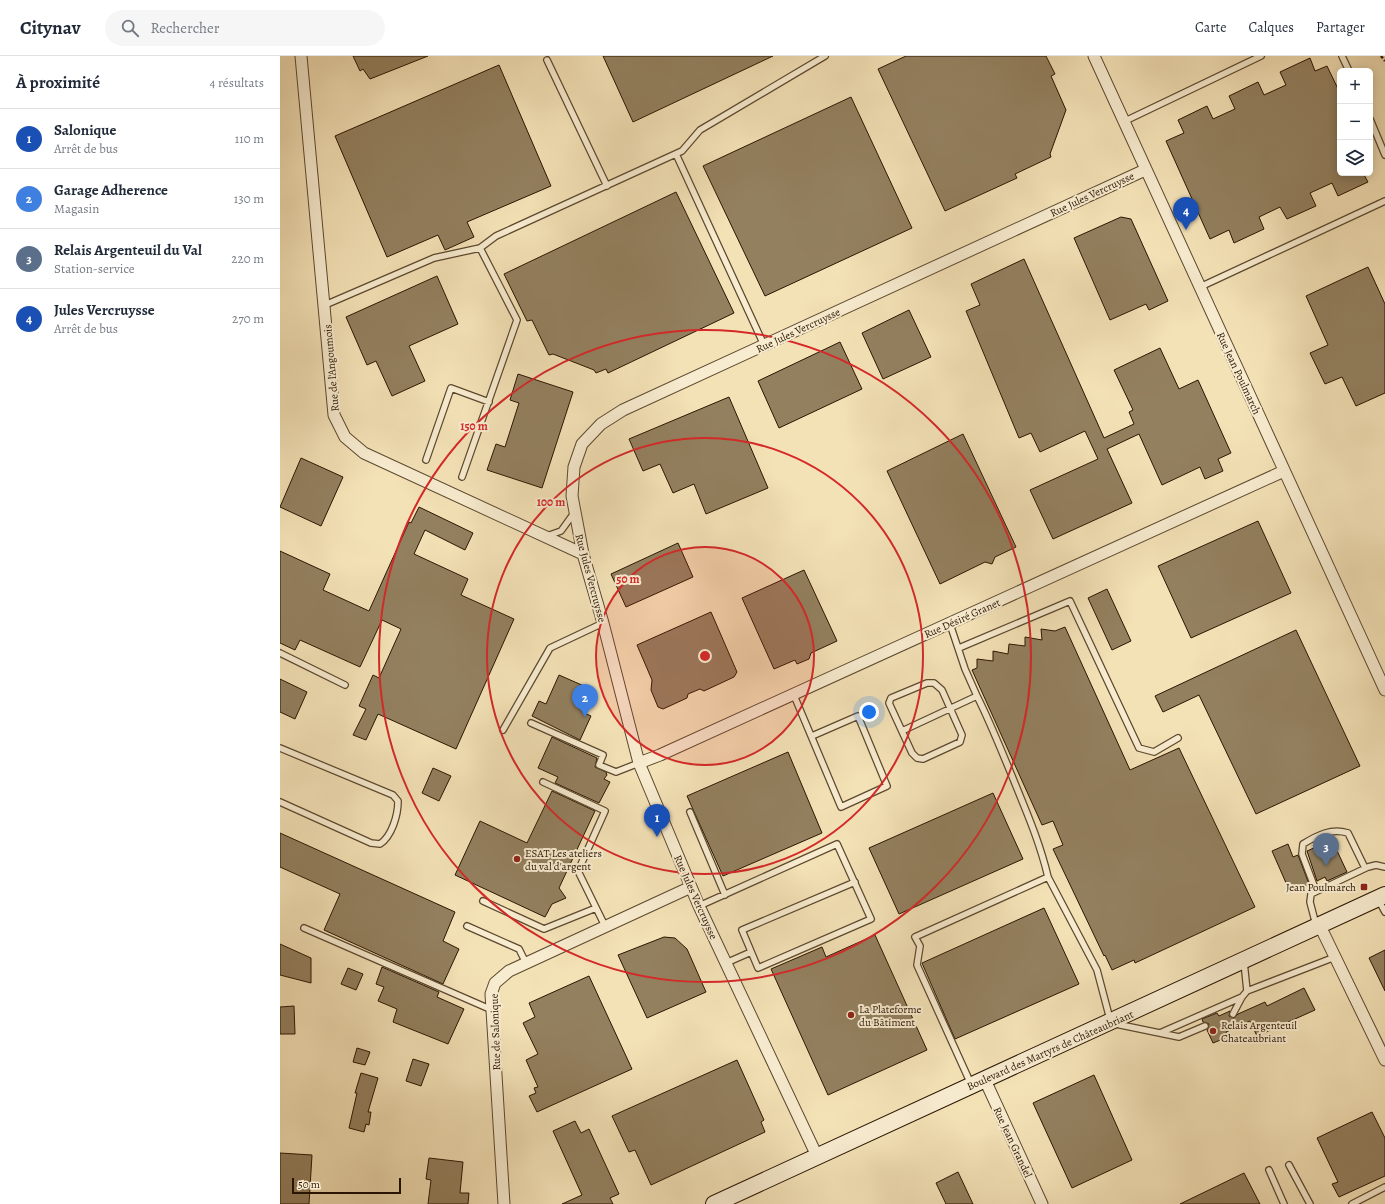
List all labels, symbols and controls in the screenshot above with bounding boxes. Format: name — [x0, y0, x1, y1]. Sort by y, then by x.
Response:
search box — [105, 10, 385, 46]
text: Citynav — [20, 15, 81, 41]
icon: search — [119, 17, 141, 39]
text: Rechercher — [151, 18, 219, 38]
text: Carte — [1195, 18, 1226, 37]
text: Calques — [1248, 18, 1294, 37]
text: Partager — [1316, 18, 1365, 37]
map controls — [1337, 68, 1373, 176]
button: + — [1337, 68, 1373, 104]
text: À proximité — [16, 71, 100, 94]
text: 4 résultats — [210, 74, 264, 91]
button: − — [1337, 104, 1373, 140]
text: Salonique — [54, 120, 116, 140]
text: 1 — [27, 130, 31, 147]
text: 110 m — [235, 130, 264, 147]
text: Arrêt de bus — [54, 140, 118, 157]
button: layers — [1337, 140, 1373, 176]
street label: Rue Jules Vercruysse — [1048, 168, 1137, 221]
text: Garage Adherence — [54, 180, 168, 200]
text: 2 — [26, 190, 32, 207]
text: 130 m — [234, 190, 264, 207]
pin: 4 — [1173, 197, 1199, 230]
text: Magasin — [54, 200, 99, 217]
text: Relais Argenteuil du Val — [54, 240, 202, 260]
text: 3 — [26, 250, 32, 267]
text: 220 m — [231, 250, 264, 267]
text: Station-service — [54, 260, 135, 277]
text: Jules Vercruysse — [54, 300, 155, 320]
street label: Rue Jules Vercruysse — [754, 304, 843, 357]
text: 4 — [26, 310, 32, 327]
text: 270 m — [232, 310, 264, 327]
text: Arrêt de bus — [54, 320, 118, 337]
street label: Rue de l'Angoumois — [320, 324, 343, 412]
street label: Rue Jean Poulmarch — [1213, 329, 1264, 417]
text: 150 m — [460, 418, 488, 434]
text: 100 m — [537, 494, 565, 510]
street label: Rue Jules Vercruysse — [571, 532, 610, 624]
text: 50 m — [616, 571, 640, 587]
street label: Rue Désiré Granet — [922, 595, 1003, 642]
centre of rings — [698, 649, 712, 663]
pin: 2 — [572, 684, 598, 717]
your location — [859, 702, 879, 722]
pin: 1 — [644, 804, 670, 837]
pin: 3 — [1313, 833, 1339, 866]
place label: ESAT Les ateliers du val d'argent — [525, 846, 602, 874]
street label: Rue Jules Vercruysse — [670, 852, 721, 942]
marker: ESAT Les ateliers du val d'argent — [512, 854, 522, 864]
place label: Jean Poulmarch — [1286, 880, 1356, 895]
marker: Jean Poulmarch — [1359, 882, 1369, 892]
street label: Rue de Salonique — [487, 993, 504, 1071]
place label: La Plateforme du Bâtiment — [859, 1002, 922, 1030]
street label: Boulevard des Martyrs de Châteaubriant — [964, 1007, 1136, 1094]
marker: La Plateforme du Bâtiment — [846, 1010, 856, 1020]
place label: Relais Argenteuil Chateaubriant — [1221, 1018, 1297, 1046]
marker: Relais Argenteuil Chateaubriant — [1208, 1026, 1218, 1036]
street label: Rue Jean Grandel — [990, 1104, 1036, 1180]
scale bar — [292, 1176, 401, 1195]
text: 50 m — [298, 1177, 320, 1192]

